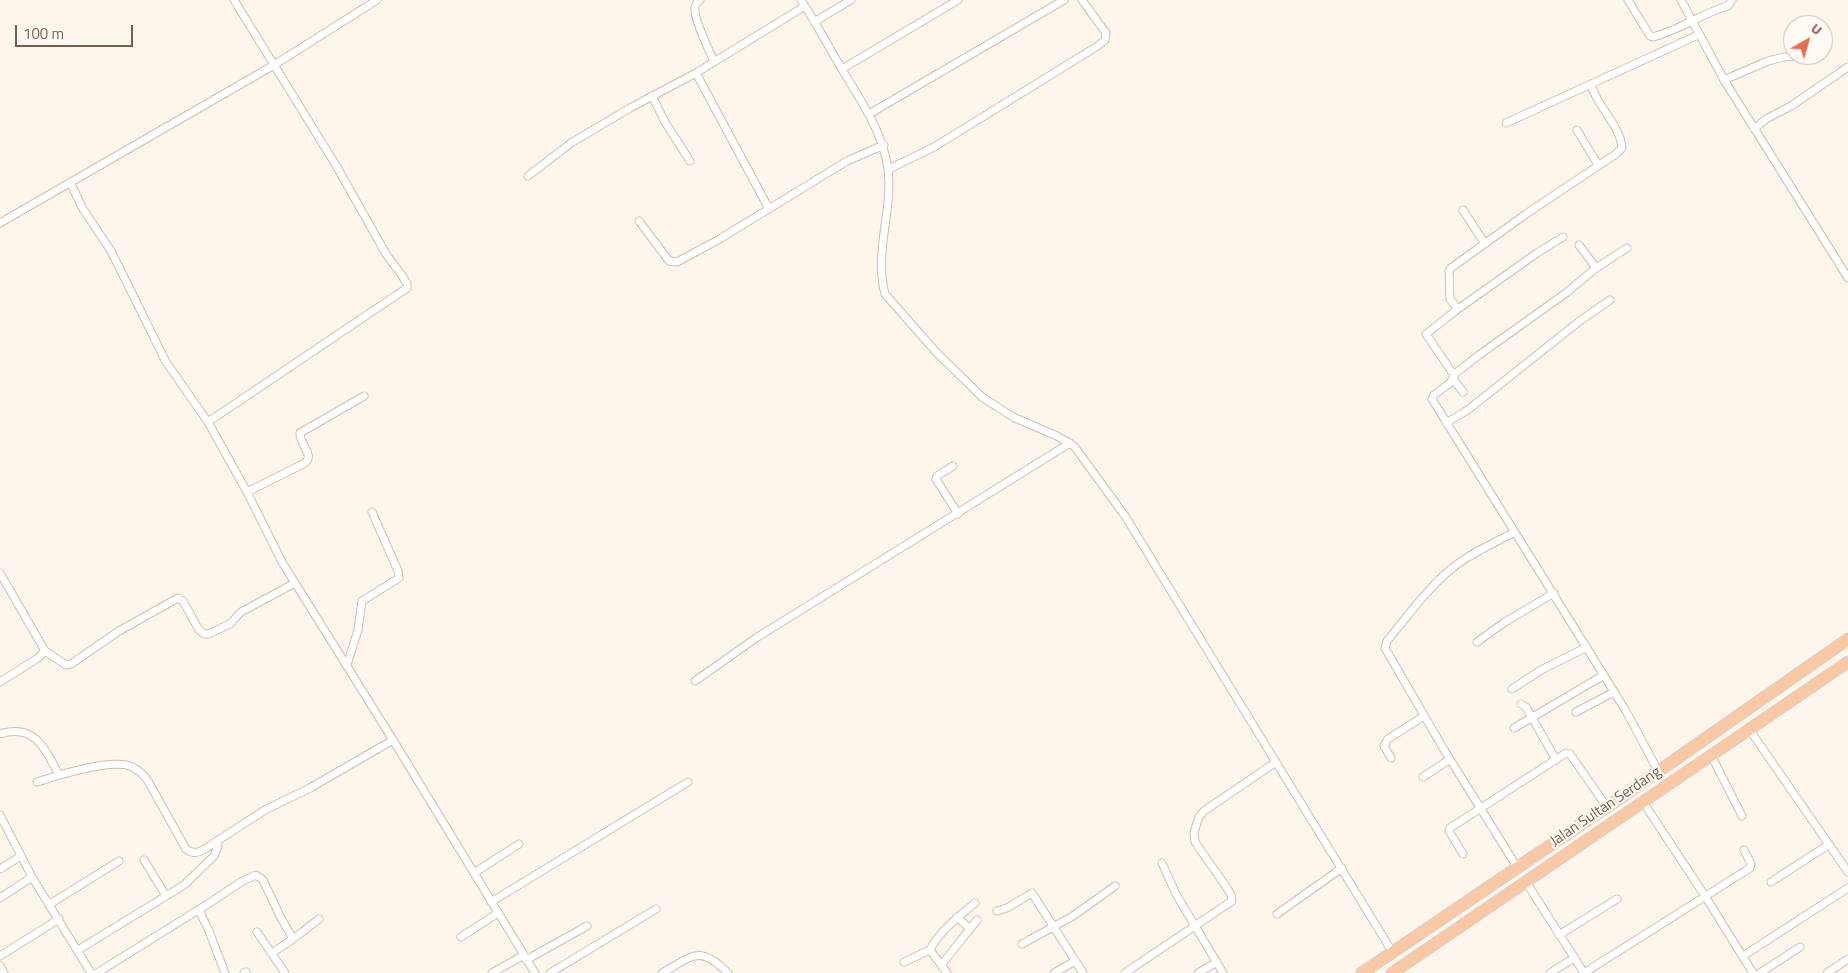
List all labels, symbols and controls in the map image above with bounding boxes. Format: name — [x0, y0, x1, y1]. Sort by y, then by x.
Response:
scale bar — [18, 15, 135, 47]
north arrow — [1783, 15, 1833, 65]
text: U — [1807, 17, 1827, 40]
text: 100 m — [23, 22, 64, 45]
street label: Jalan Sultan Serdang — [1547, 763, 1665, 851]

